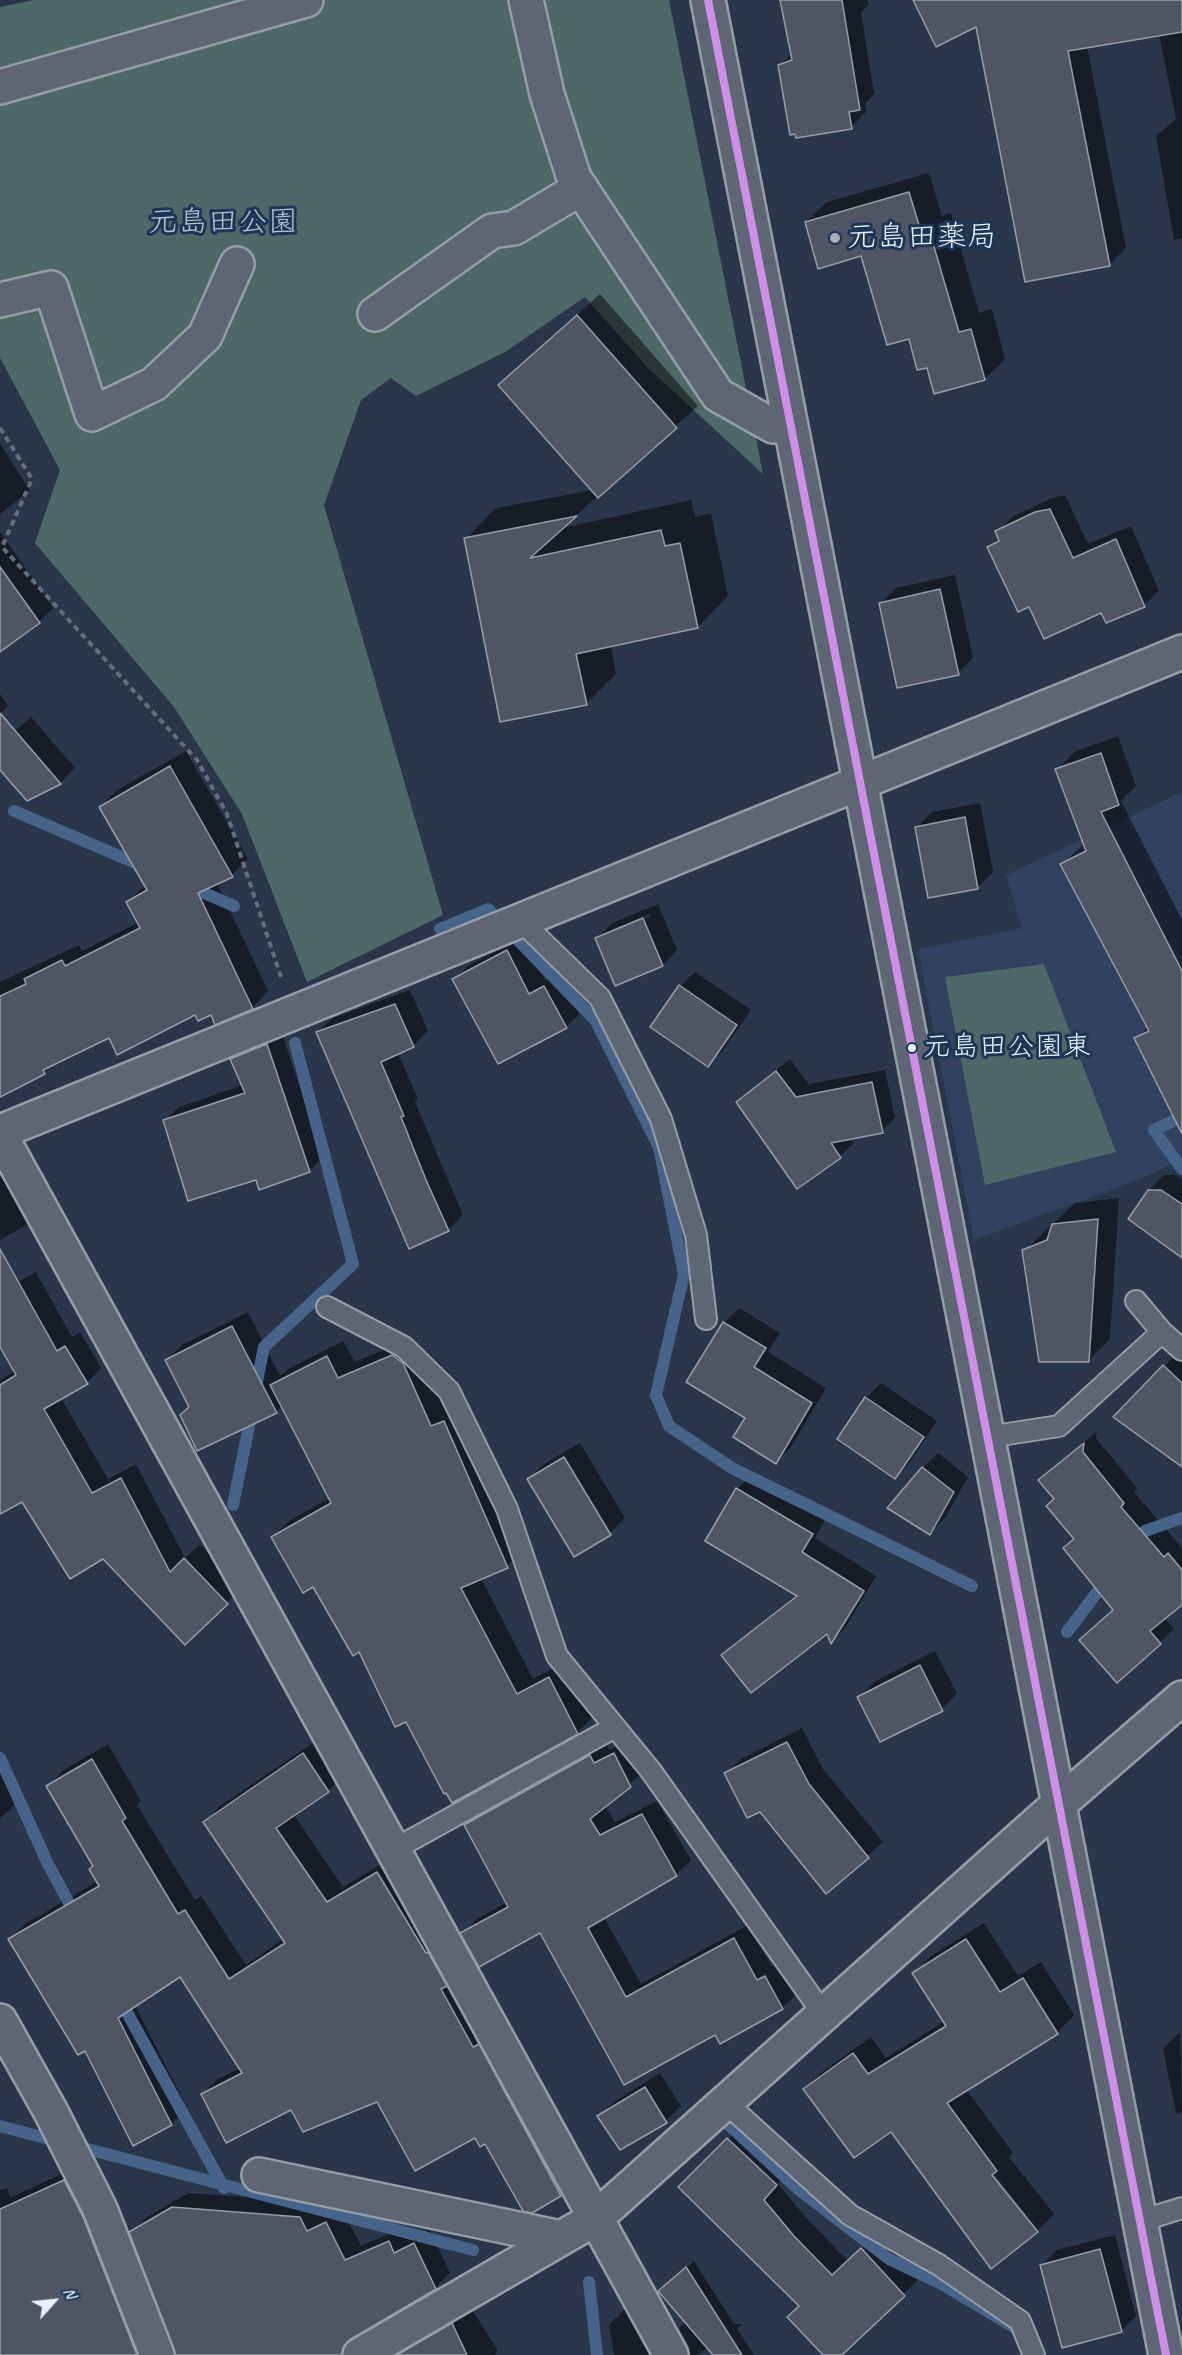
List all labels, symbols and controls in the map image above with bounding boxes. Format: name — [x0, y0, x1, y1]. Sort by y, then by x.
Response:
park label: 元島田公園 — [148, 205, 298, 241]
place label: 元島田薬局 — [847, 220, 997, 256]
marker: 元島田薬局 — [828, 231, 842, 245]
place label: 元島田公園東 — [923, 1031, 1091, 1065]
marker: 元島田公園東 — [906, 1042, 918, 1054]
north arrow — [24, 2271, 84, 2331]
text: N — [59, 2284, 81, 2302]

